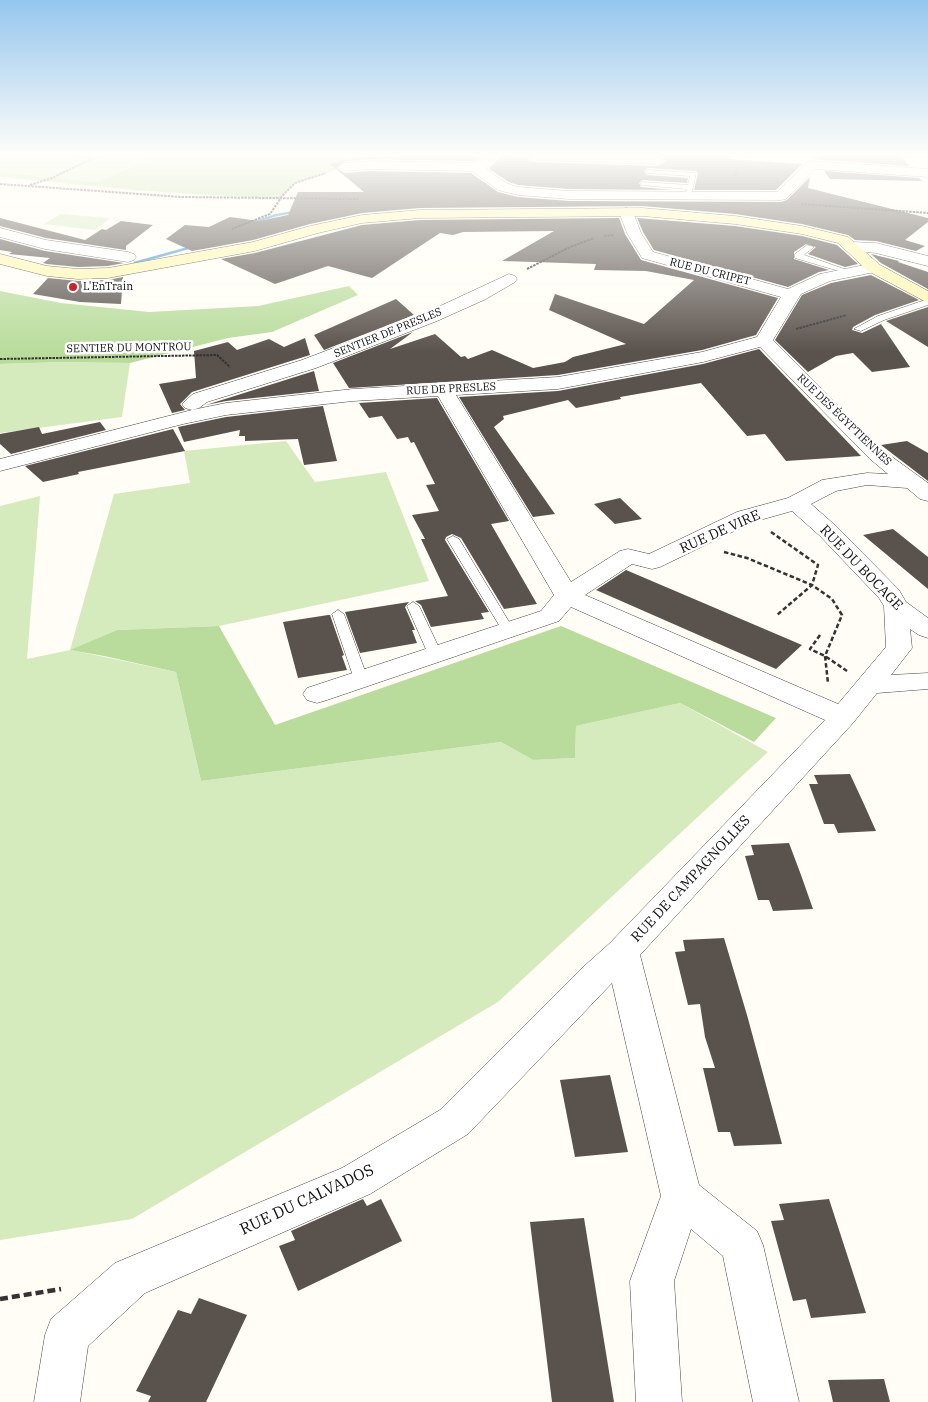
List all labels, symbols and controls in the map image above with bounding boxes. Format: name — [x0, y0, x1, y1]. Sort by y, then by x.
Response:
street label: RUE DU CRIPET — [668, 256, 752, 288]
place label: L'EnTrain — [83, 280, 133, 294]
marker: L'EnTrain — [67, 281, 79, 293]
street label: SENTIER DE PRESLES — [332, 305, 444, 361]
street label: SENTIER DU MONTROU — [66, 340, 192, 356]
street label: RUE DES ÉGYPTIENNES — [794, 371, 894, 469]
street label: RUE DE PRESLES — [406, 380, 496, 398]
street label: RUE DE VIRE — [677, 507, 763, 557]
street label: RUE DU BOCAGE — [816, 522, 906, 614]
street label: RUE DE CAMPAGNOLLES — [628, 812, 754, 946]
street label: RUE DU CALVADOS — [237, 1161, 377, 1239]

